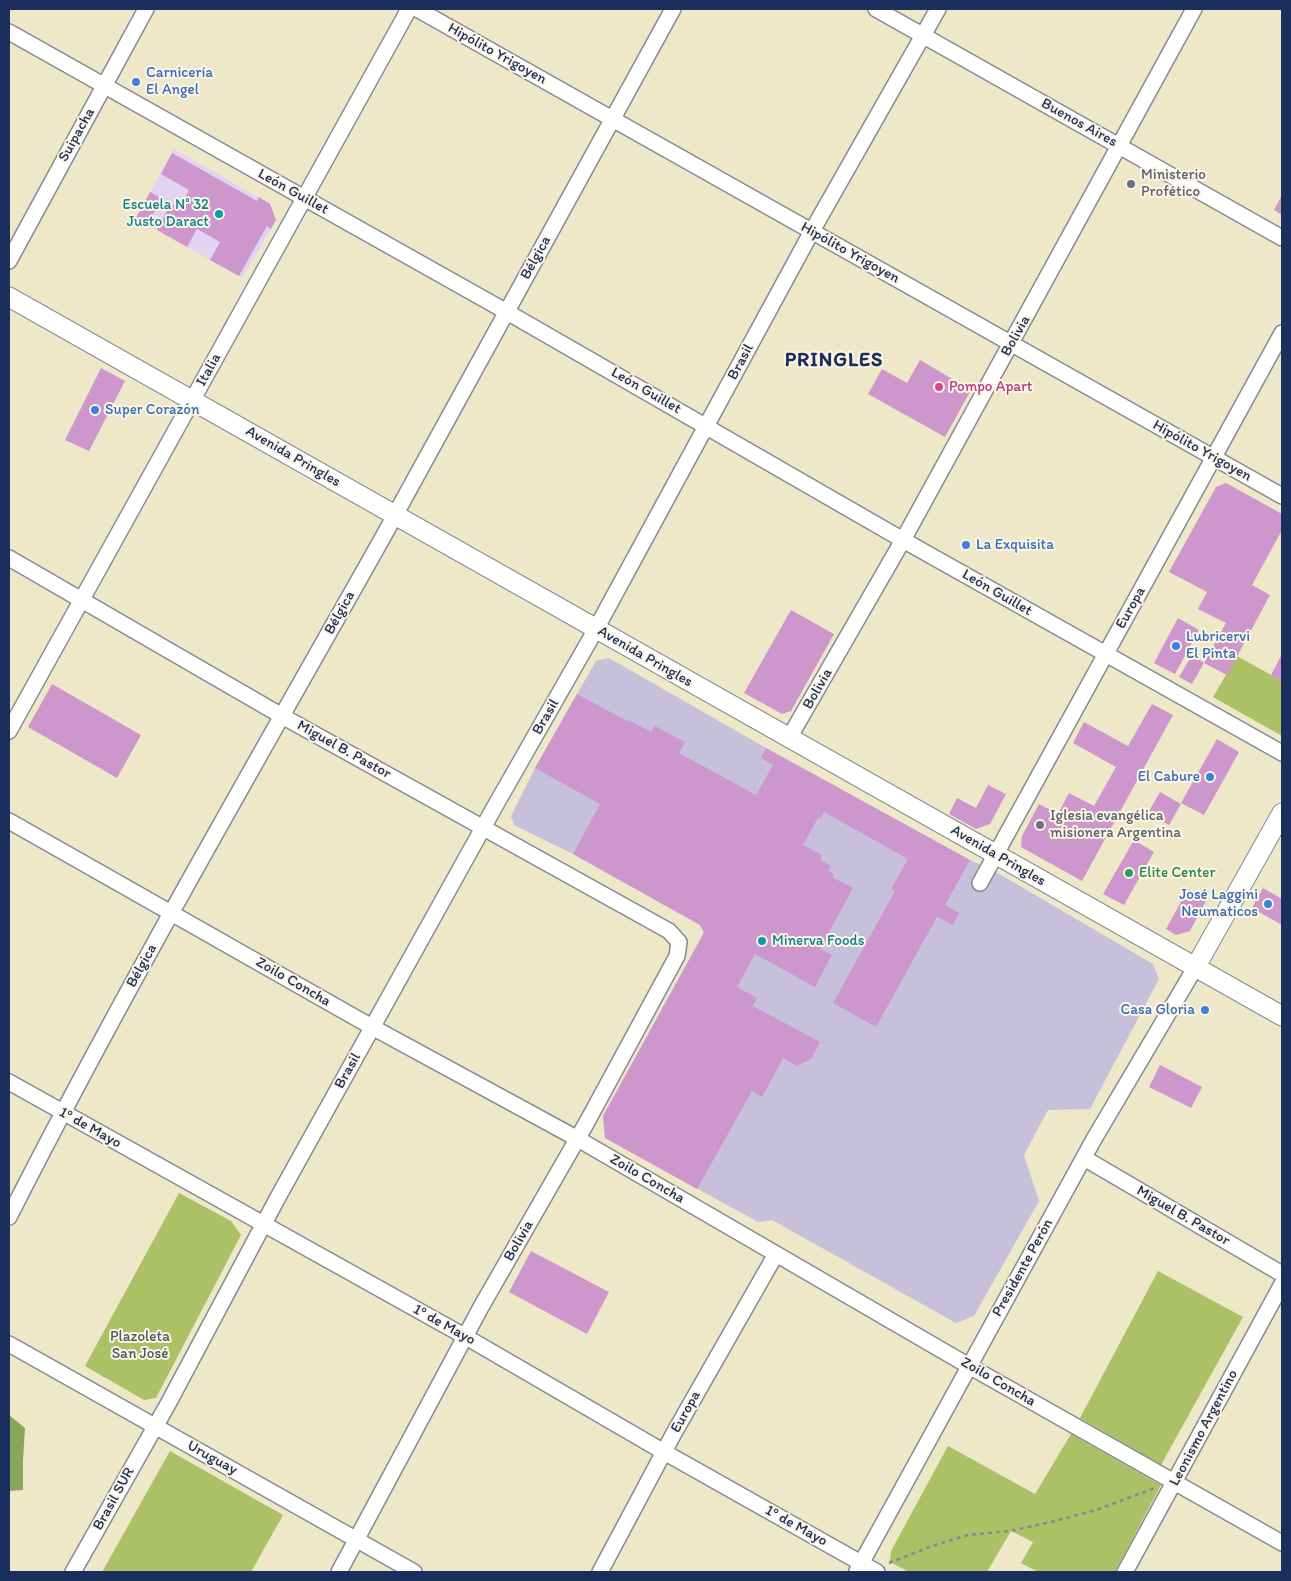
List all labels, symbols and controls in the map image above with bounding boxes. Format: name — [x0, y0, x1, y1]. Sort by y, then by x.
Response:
street label: Hipólito Yrigoyen — [444, 19, 550, 89]
place label: Carnicería El Angel — [146, 64, 213, 99]
marker: Carnicería El Angel — [130, 76, 142, 88]
street label: Buenos Aires — [1038, 95, 1120, 151]
street label: Suipacha — [55, 105, 99, 165]
street label: León Guillet — [254, 165, 332, 219]
place label: Ministerio Profético — [1141, 166, 1206, 201]
marker: Ministerio Profético — [1125, 178, 1137, 190]
place label: Escuela N° 32 Justo Daract — [122, 196, 209, 231]
marker: Escuela N° 32 Justo Daract — [213, 208, 225, 220]
street label: Hipólito Yrigoyen — [797, 218, 903, 288]
street label: Bélgica — [517, 233, 555, 283]
street label: Bolivia — [997, 312, 1035, 360]
street label: Brasil — [724, 341, 758, 383]
district label: PRINGLES — [783, 349, 885, 373]
street label: Italia — [193, 350, 225, 390]
street label: León Guillet — [608, 364, 684, 418]
place label: Pompo Apart — [949, 378, 1032, 396]
marker: Pompo Apart — [933, 381, 945, 393]
place label: Super Corazón — [105, 401, 199, 419]
marker: Super Corazón — [89, 404, 101, 416]
street label: Hipólito Yrigoyen — [1149, 416, 1255, 486]
street label: Avenida Pringles — [242, 423, 344, 491]
place label: La Exquisita — [976, 536, 1054, 554]
marker: La Exquisita — [960, 539, 972, 551]
street label: León Guillet — [959, 566, 1035, 620]
street label: Europa — [1112, 584, 1150, 632]
street label: Bélgica — [321, 588, 359, 638]
street label: Avenida Pringles — [594, 623, 696, 691]
place label: Lubricervi El Pinta — [1186, 628, 1250, 663]
marker: Lubricervi El Pinta — [1170, 640, 1182, 652]
street label: Bolivia — [799, 665, 837, 713]
street label: Brasil — [529, 696, 563, 738]
street label: Miguel B. Pastor — [294, 717, 394, 783]
place label: El Cabure — [1138, 768, 1200, 786]
marker: El Cabure — [1204, 771, 1216, 783]
place label: Iglesia evangélica misionera Argentina — [1050, 807, 1181, 842]
marker: Iglesia evangélica misionera Argentina — [1034, 819, 1046, 831]
street label: Avenida Pringles — [947, 822, 1049, 890]
place label: Elite Center — [1139, 864, 1215, 882]
marker: Elite Center — [1123, 867, 1135, 879]
place label: José Laggini Neumaticos — [1179, 886, 1258, 921]
marker: José Laggini Neumaticos — [1262, 898, 1274, 910]
place label: Minerva Foods — [772, 932, 864, 950]
marker: Minerva Foods — [756, 935, 768, 947]
street label: Bélgica — [123, 941, 161, 991]
street label: Zoilo Concha — [252, 953, 334, 1011]
place label: Casa Gloria — [1121, 1001, 1195, 1019]
marker: Casa Gloria — [1199, 1004, 1211, 1016]
street label: Brasil — [331, 1050, 365, 1092]
street label: 1º de Mayo — [56, 1104, 124, 1152]
street label: Zoilo Concha — [606, 1150, 688, 1208]
street label: Miguel B. Pastor — [1133, 1182, 1233, 1250]
street label: Presidente Perón — [989, 1216, 1057, 1320]
street label: Bolivia — [500, 1217, 538, 1265]
street label: 1º de Mayo — [410, 1301, 478, 1349]
park label: Plazoleta San José — [110, 1328, 170, 1363]
street label: Zoilo Concha — [957, 1353, 1039, 1411]
street label: Leonismo Argentino — [1166, 1367, 1242, 1489]
street label: Europa — [667, 1388, 705, 1436]
street label: Uruguay — [184, 1437, 240, 1479]
street label: Brasil SUR — [89, 1464, 139, 1534]
street label: 1º de Mayo — [762, 1502, 830, 1550]

